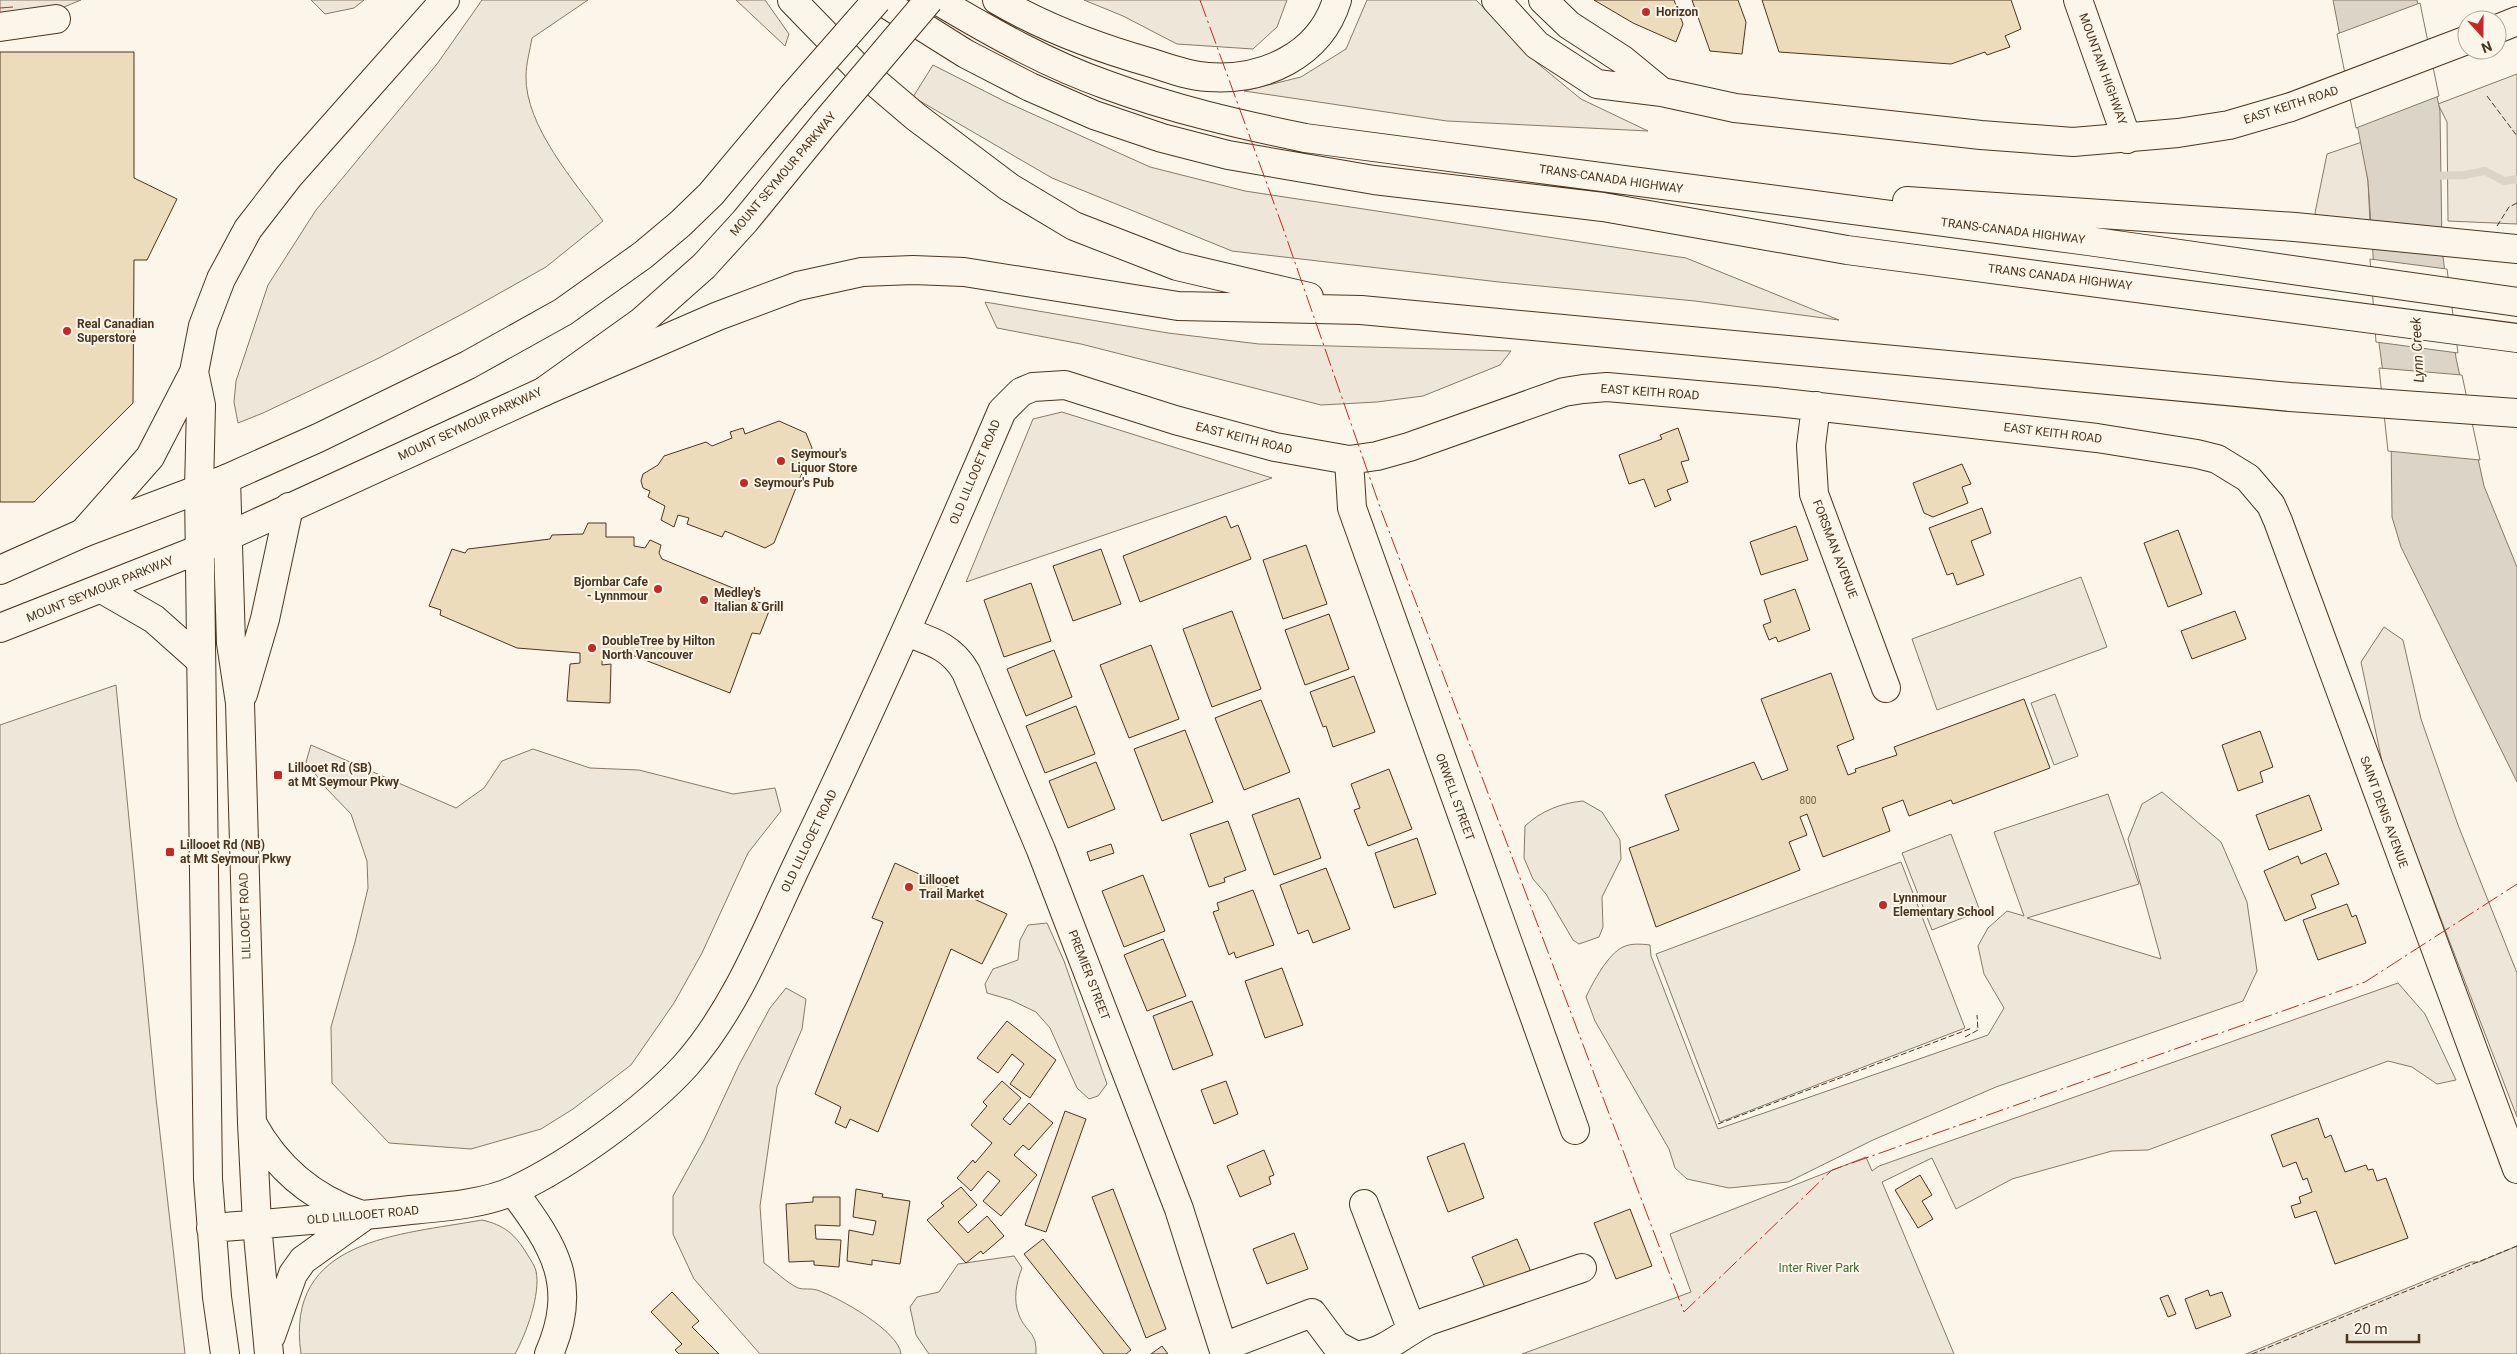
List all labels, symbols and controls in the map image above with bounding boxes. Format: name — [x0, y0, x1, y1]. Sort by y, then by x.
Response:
place label: Horizon — [1656, 5, 1699, 19]
marker: Horizon — [1640, 6, 1652, 18]
north arrow — [2457, 10, 2507, 60]
street label: MOUNTAIN HIGHWAY — [2076, 11, 2130, 127]
text: N — [2479, 38, 2494, 56]
street label: EAST KEITH ROAD — [2242, 83, 2340, 127]
street label: MOUNT SEYMOUR PARKWAY — [727, 109, 839, 239]
street label: TRANS-CANADA HIGHWAY — [1538, 162, 1685, 196]
street label: TRANS-CANADA HIGHWAY — [1940, 215, 2087, 247]
street label: TRANS CANADA HIGHWAY — [1987, 261, 2134, 293]
water label: Lynn Creek — [2407, 316, 2427, 383]
place label: Real Canadian Superstore — [77, 317, 155, 345]
marker: Real Canadian Superstore — [61, 325, 73, 337]
street label: EAST KEITH ROAD — [1600, 382, 1700, 402]
street label: MOUNT SEYMOUR PARKWAY — [396, 384, 545, 464]
street label: OLD LILLOOET ROAD — [947, 417, 1003, 526]
street label: EAST KEITH ROAD — [1194, 419, 1294, 457]
street label: EAST KEITH ROAD — [2003, 420, 2103, 446]
place label: Seymour's Liquor Store — [791, 447, 858, 475]
marker: Seymour's Liquor Store — [775, 455, 787, 467]
place label: Seymour's Pub — [754, 476, 834, 490]
marker: Seymour's Pub — [738, 477, 750, 489]
street label: FORSMAN AVENUE — [1810, 498, 1860, 600]
street label: MOUNT SEYMOUR PARKWAY — [24, 553, 176, 625]
place label: Bjornbar Cafe - Lynnmour — [574, 575, 649, 603]
marker: Bjornbar Cafe - Lynnmour — [652, 583, 664, 595]
place label: Medley's Italian & Grill — [714, 586, 783, 614]
marker: Medley's Italian & Grill — [698, 594, 710, 606]
place label: DoubleTree by Hilton North Vancouver — [602, 634, 715, 662]
marker: DoubleTree by Hilton North Vancouver — [586, 642, 598, 654]
street label: ORWELL STREET — [1433, 752, 1477, 842]
street label: SAINT DENIS AVENUE — [2357, 754, 2411, 870]
place label: Lillooet Rd (SB) at Mt Seymour Pkwy — [288, 761, 400, 789]
marker: Lillooet Rd (SB) at Mt Seymour Pkwy — [272, 769, 284, 781]
street label: OLD LILLOOET ROAD — [778, 787, 840, 895]
house number: 800 — [1800, 795, 1817, 806]
place label: Lillooet Rd (NB) at Mt Seymour Pkwy — [180, 838, 292, 866]
marker: Lillooet Rd (NB) at Mt Seymour Pkwy — [164, 846, 176, 858]
street label: LILLOOET ROAD — [236, 872, 254, 960]
place label: Lillooet Trail Market — [919, 873, 984, 901]
marker: Lillooet Trail Market — [903, 881, 915, 893]
place label: Lynnmour Elementary School — [1893, 891, 1994, 919]
marker: Lynnmour Elementary School — [1877, 899, 1889, 911]
street label: PREMIER STREET — [1065, 928, 1113, 1022]
street label: OLD LILLOOET ROAD — [306, 1203, 420, 1227]
park label: Inter River Park — [1779, 1261, 1860, 1275]
scale bar — [2347, 1312, 2420, 1344]
text: 20 m — [2354, 1320, 2388, 1338]

